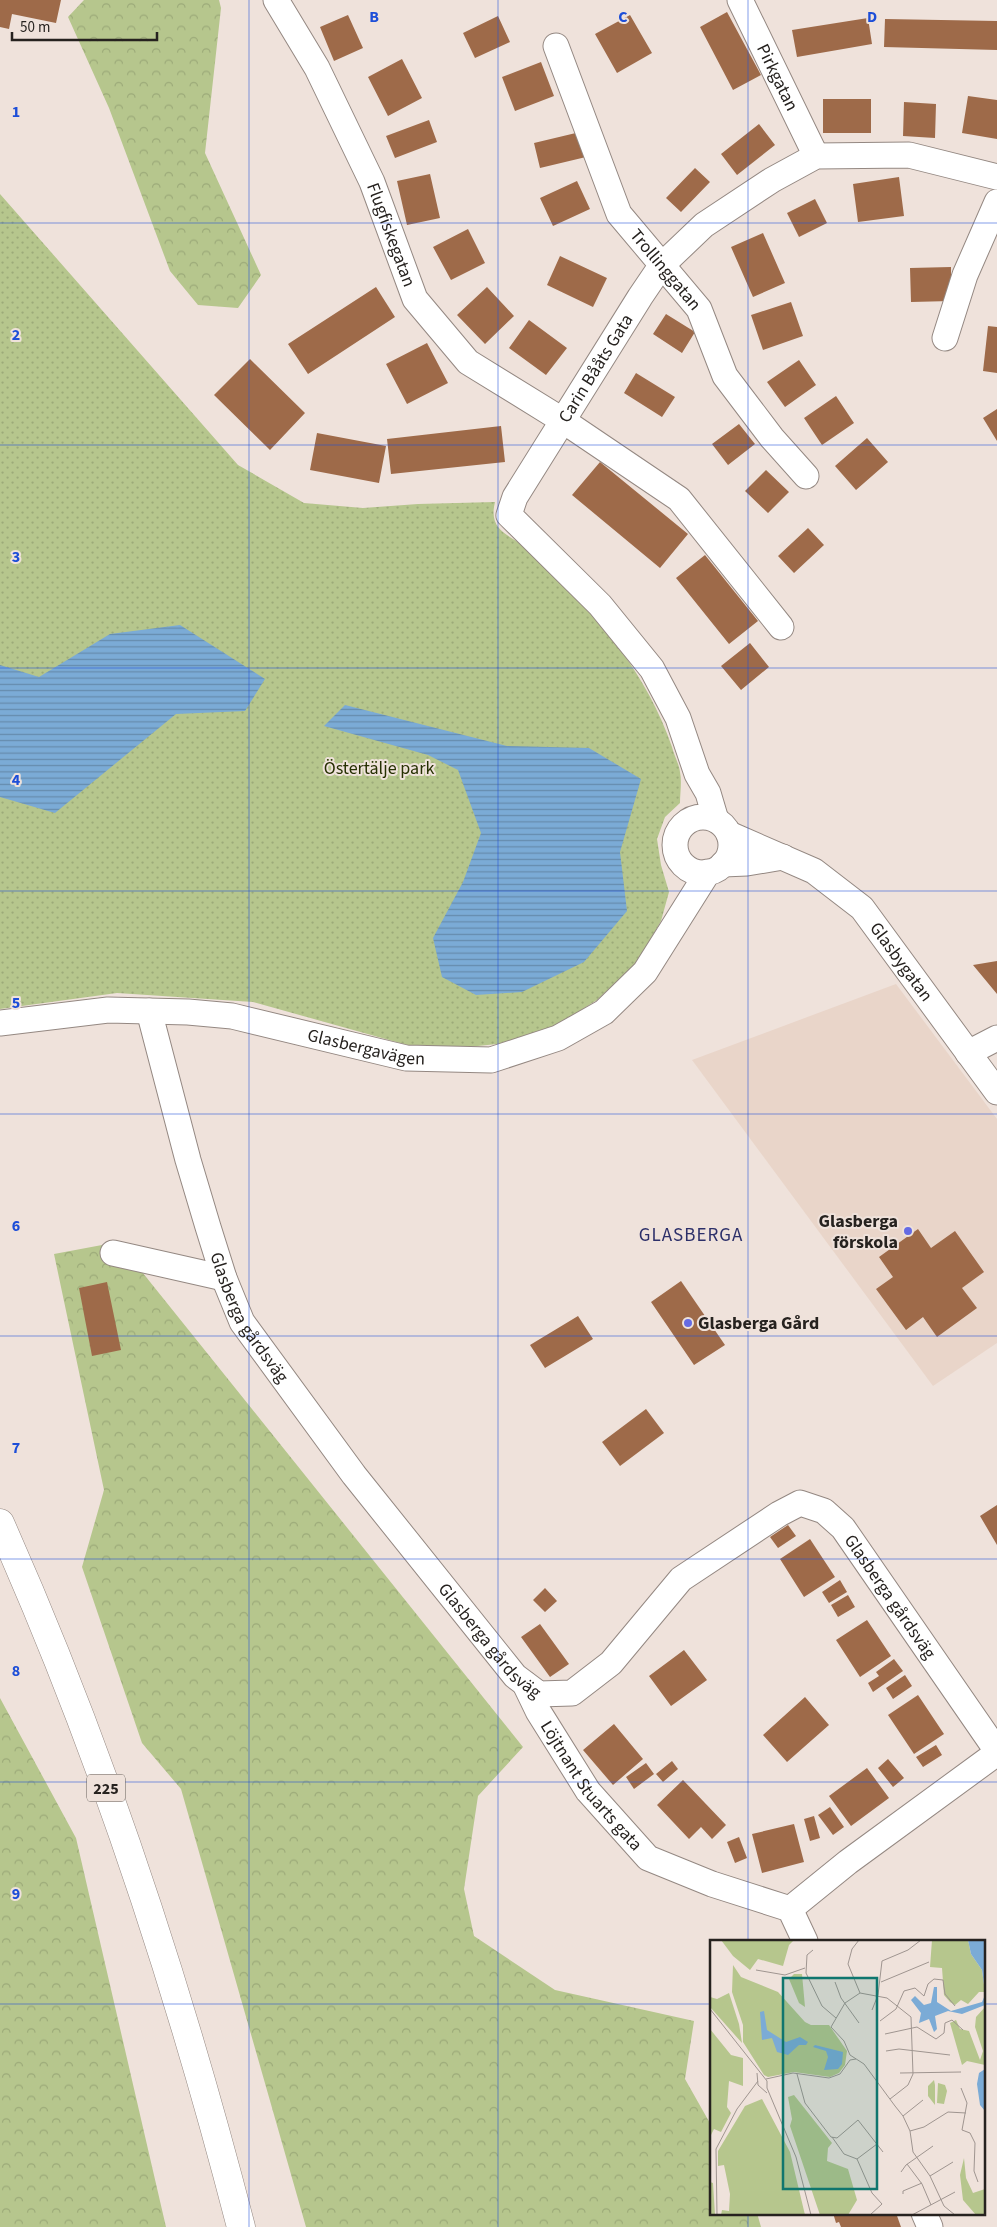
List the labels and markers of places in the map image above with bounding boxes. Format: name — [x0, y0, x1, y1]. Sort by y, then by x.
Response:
place label: Glasberga förskola — [819, 1209, 898, 1255]
marker: Glasberga förskola — [902, 1225, 914, 1237]
place label: Glasberga Gård — [698, 1311, 819, 1336]
marker: Glasberga Gård — [682, 1317, 694, 1329]

